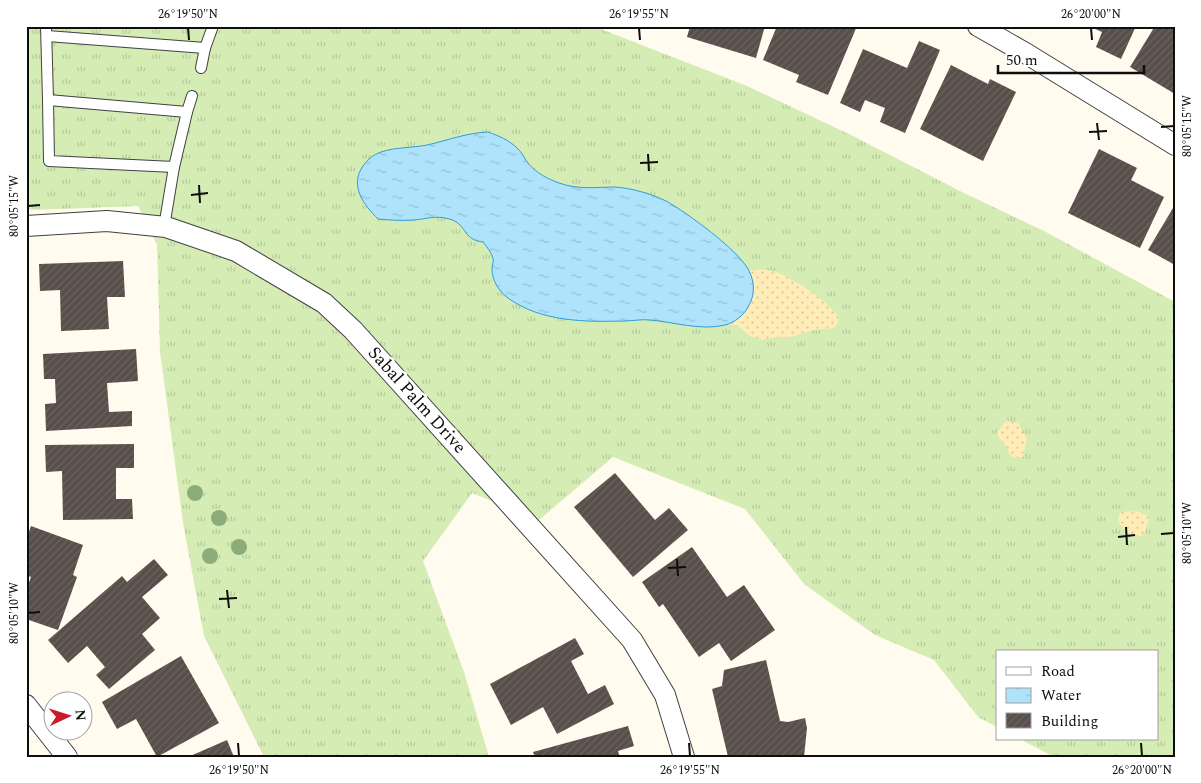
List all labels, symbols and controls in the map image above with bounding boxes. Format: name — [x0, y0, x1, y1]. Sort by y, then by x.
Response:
text: 26°19'50"N — [158, 5, 218, 24]
text: 26°19'55"N — [609, 5, 669, 24]
text: 26°20'00"N — [1061, 5, 1121, 24]
scale bar — [998, 42, 1145, 74]
text: 50 m — [1006, 49, 1038, 72]
text: 80°05'15"W — [1178, 95, 1197, 157]
text: 80°05'15"W — [5, 175, 24, 237]
street label: Sabal Palm Drive — [361, 340, 473, 460]
text: 80°05'10"W — [1178, 502, 1197, 564]
text: 80°05'10"W — [5, 582, 24, 644]
legend — [996, 650, 1158, 740]
text: Road — [1041, 660, 1075, 683]
text: Water — [1041, 684, 1081, 707]
north arrow — [42, 690, 92, 740]
text: N — [70, 709, 91, 722]
text: Building — [1041, 710, 1098, 733]
text: 26°19'50"N — [209, 761, 269, 780]
text: 26°19'55"N — [660, 761, 720, 780]
text: 26°20'00"N — [1112, 761, 1172, 780]

